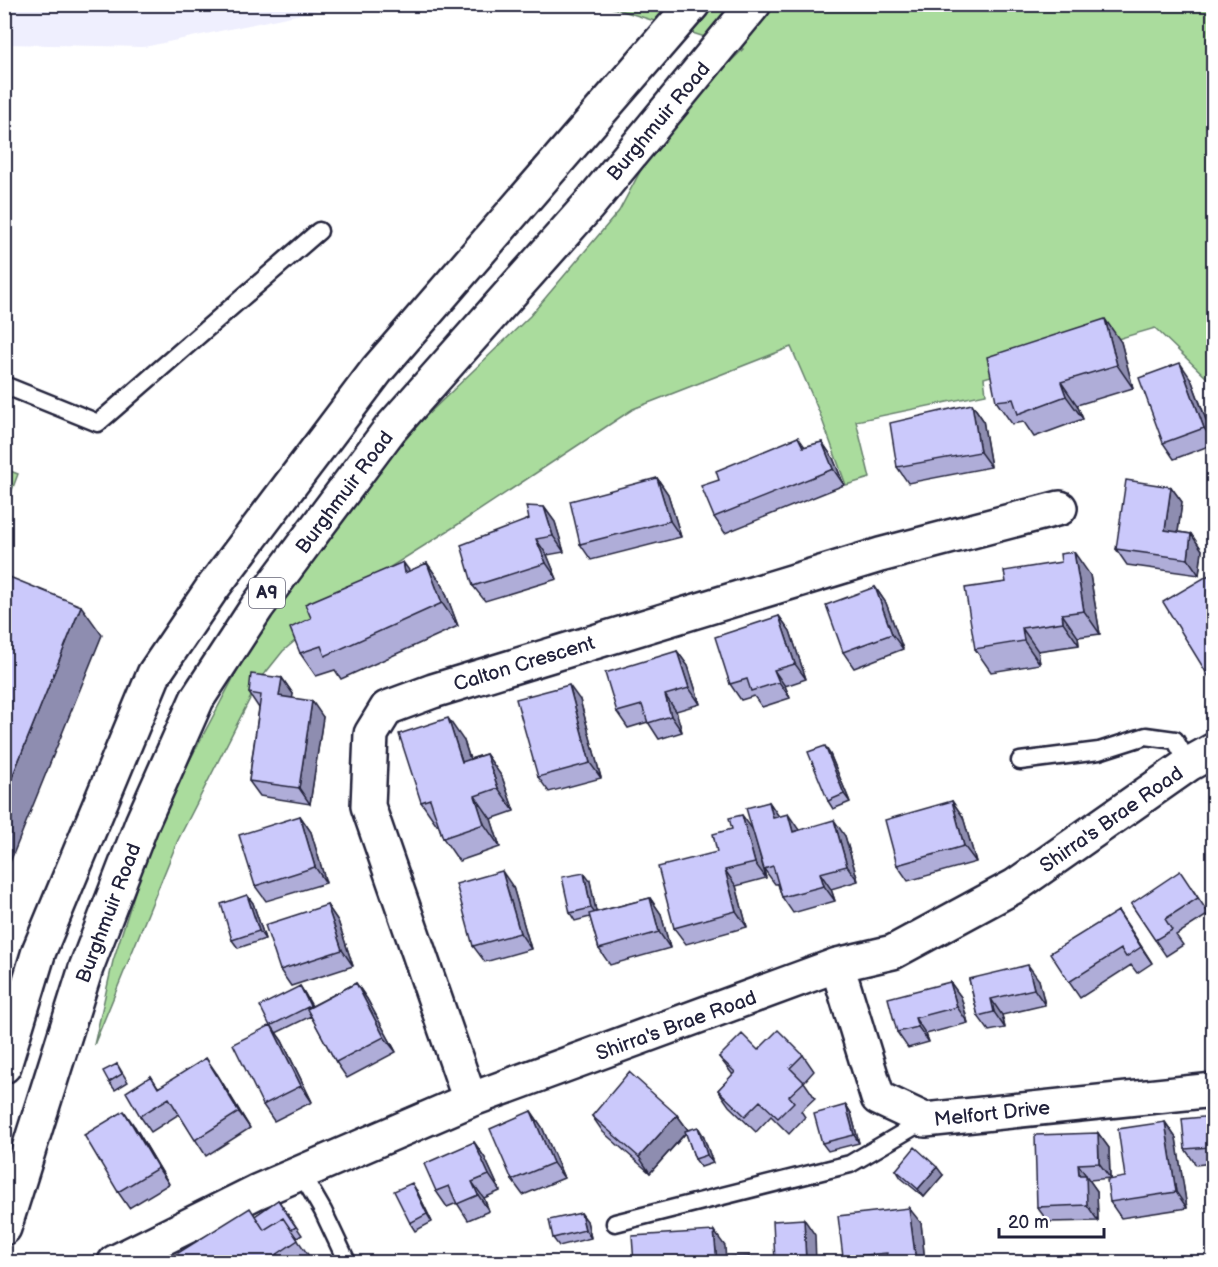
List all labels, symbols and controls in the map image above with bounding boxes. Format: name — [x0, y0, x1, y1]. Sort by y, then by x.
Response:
street label: Burghmuir Road — [602, 57, 715, 186]
street label: Burghmuir Road — [291, 426, 399, 559]
road number: A9 — [249, 578, 285, 608]
street label: Calton Crescent — [451, 631, 598, 697]
street label: Shirra's Brae Road — [1035, 761, 1188, 878]
street label: Burghmuir Road — [71, 840, 147, 987]
street label: Shirra's Brae Road — [593, 986, 760, 1066]
street label: Melfort Drive — [933, 1096, 1051, 1132]
scale bar — [999, 1201, 1104, 1239]
text: 20 m — [1008, 1212, 1049, 1233]

